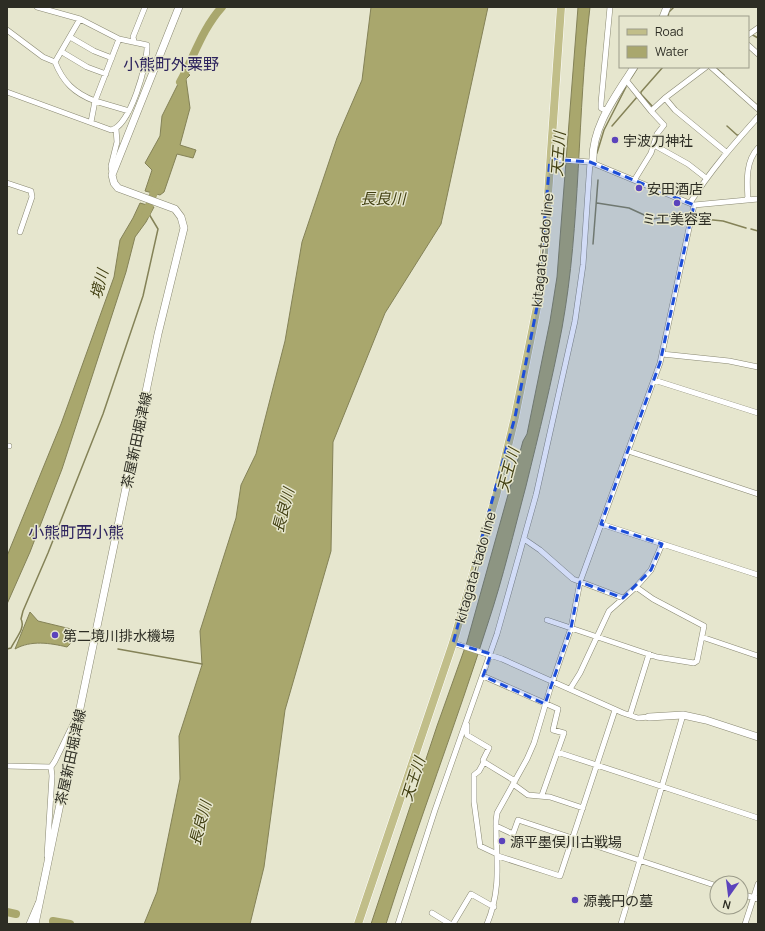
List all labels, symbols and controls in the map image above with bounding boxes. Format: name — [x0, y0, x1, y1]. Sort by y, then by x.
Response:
legend — [619, 16, 749, 68]
text: Road — [655, 23, 683, 40]
text: Water — [655, 43, 689, 60]
district label: 小熊町外粟野 — [123, 53, 219, 75]
water label: 天王川 — [546, 129, 570, 177]
place label: 宇波刀神社 — [623, 131, 693, 150]
marker: 宇波刀神社 — [610, 135, 620, 145]
place label: 安田酒店 — [647, 179, 703, 198]
marker: 安田酒店 — [634, 183, 644, 193]
water label: 長良川 — [360, 188, 407, 209]
street label: kitagata-tado line — [527, 192, 557, 308]
marker: ミエ美容室 — [672, 198, 682, 208]
place label: ミエ美容室 — [642, 209, 712, 228]
water label: 境川 — [85, 265, 114, 301]
street label: 茶屋新田堀津線 — [117, 390, 155, 490]
water label: 天王川 — [492, 444, 524, 494]
water label: 長良川 — [267, 484, 299, 534]
street label: kitagata-tado line — [450, 509, 500, 625]
district label: 小熊町西小熊 — [28, 521, 124, 543]
place label: 第二境川排水機場 — [63, 626, 175, 645]
marker: 第二境川排水機場 — [50, 630, 60, 640]
street label: 茶屋新田堀津線 — [51, 707, 89, 807]
water label: 天王川 — [396, 752, 431, 804]
water label: 長良川 — [184, 797, 216, 847]
place label: 源平墨俣川古戦場 — [510, 832, 622, 851]
marker: 源平墨俣川古戦場 — [497, 836, 507, 846]
north arrow — [709, 875, 749, 915]
place label: 源義円の墓 — [583, 891, 653, 910]
marker: 源義円の墓 — [570, 895, 580, 905]
text: N — [721, 897, 732, 913]

